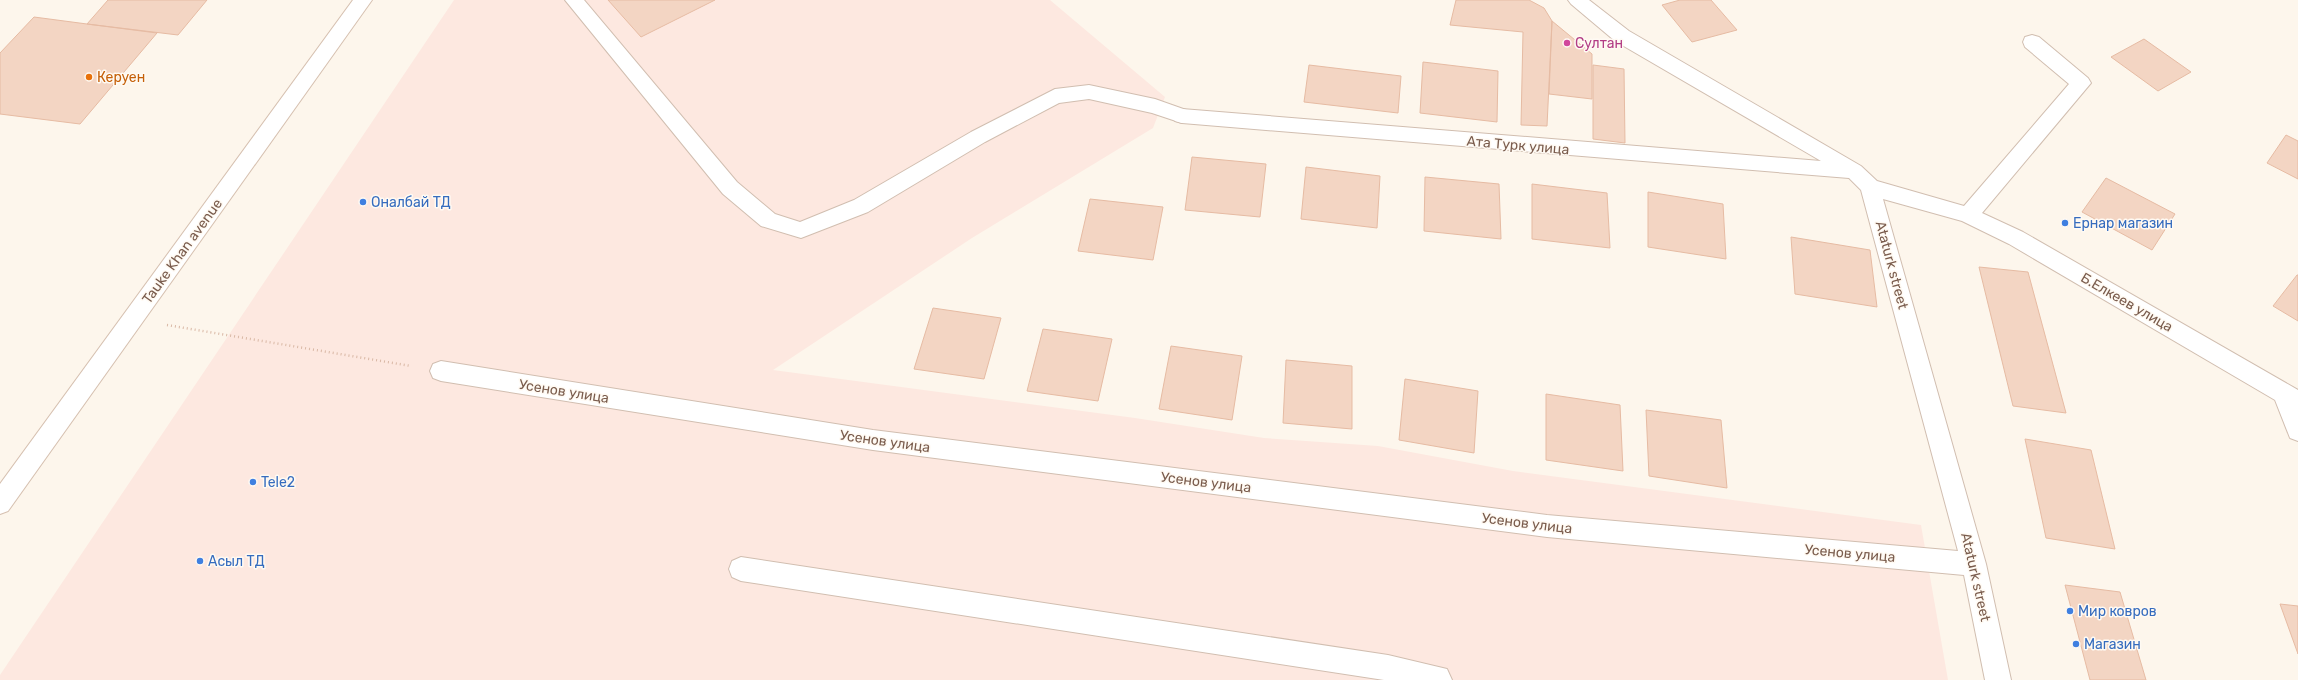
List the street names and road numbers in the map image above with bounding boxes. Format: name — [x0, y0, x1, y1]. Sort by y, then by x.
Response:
street label: Ата Турк улица — [1466, 133, 1570, 158]
street label: Tauke Khan avenue — [139, 195, 226, 307]
street label: Ataturk street — [1872, 219, 1912, 312]
street label: Б.Елкеев улица — [2078, 269, 2176, 336]
street label: Усенов улица — [518, 376, 610, 407]
street label: Усенов улица — [839, 427, 931, 456]
street label: Усенов улица — [1160, 469, 1252, 496]
street label: Усенов улица — [1481, 510, 1573, 537]
street label: Ataturk street — [1957, 531, 1994, 624]
street label: Усенов улица — [1804, 541, 1896, 566]

